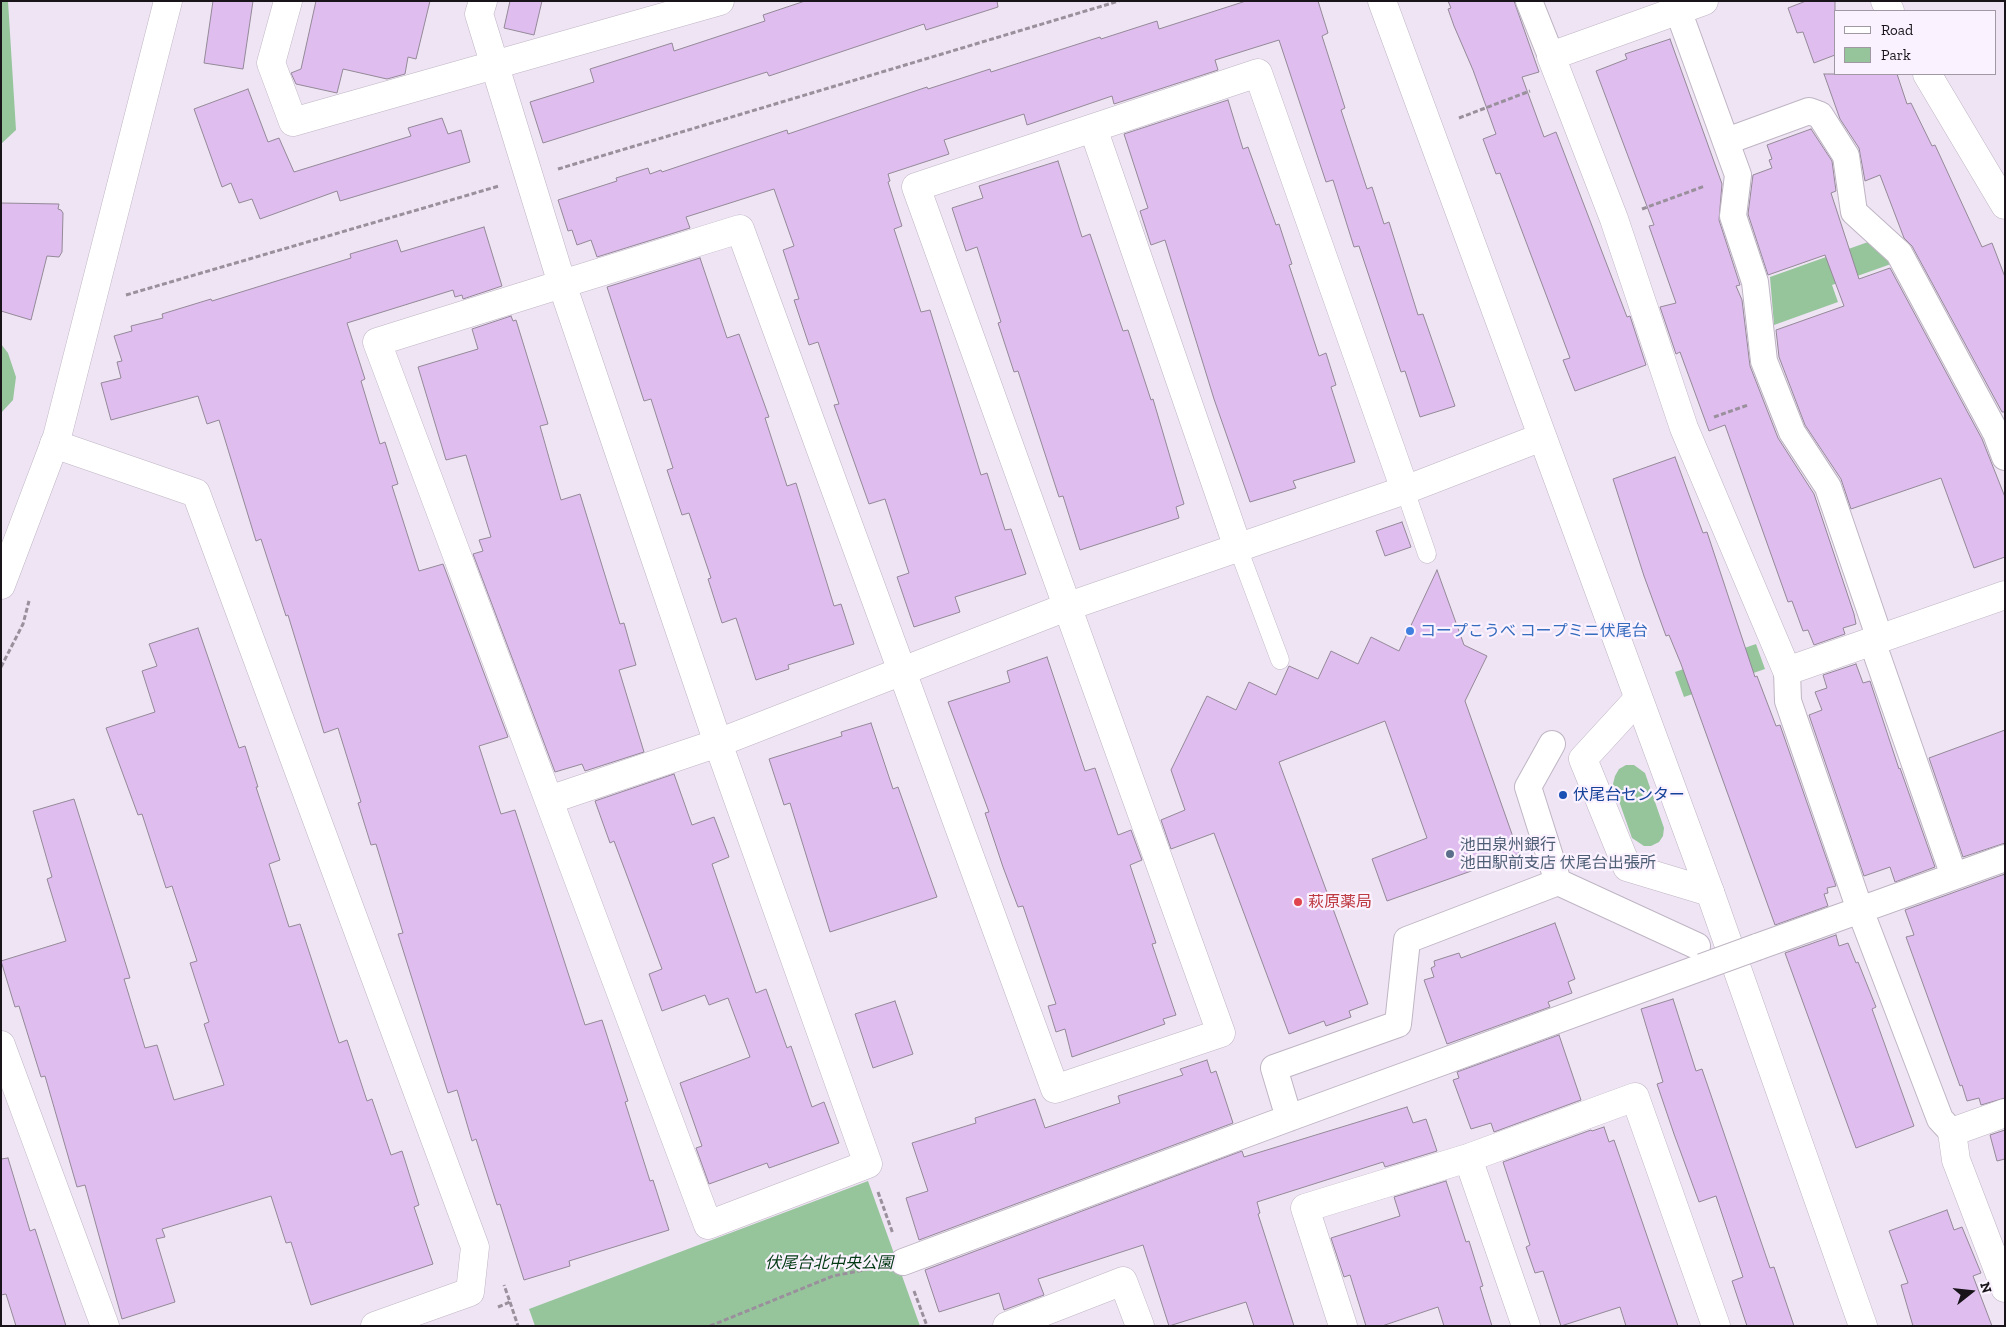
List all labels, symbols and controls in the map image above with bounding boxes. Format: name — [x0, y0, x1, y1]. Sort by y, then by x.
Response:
legend — [1834, 10, 1996, 75]
text: Road — [1881, 21, 1913, 39]
text: Park — [1881, 46, 1911, 64]
place label: コープこうべ コープミニ伏尾台 — [1420, 621, 1648, 641]
marker: コープこうべ コープミニ伏尾台 — [1404, 625, 1416, 637]
place label: 伏尾台センター — [1573, 785, 1685, 805]
marker: 伏尾台センター — [1557, 789, 1569, 801]
place label: 池田泉州銀行 池田駅前支店 伏尾台出張所 — [1460, 835, 1656, 873]
marker: 池田泉州銀行 池田駅前支店 伏尾台出張所 — [1444, 848, 1456, 860]
place label: 萩原薬局 — [1308, 892, 1372, 912]
marker: 萩原薬局 — [1292, 896, 1304, 908]
park label: 伏尾台北中央公園 — [765, 1253, 893, 1273]
north arrow — [1946, 1267, 1996, 1317]
text: N — [1976, 1280, 1996, 1295]

